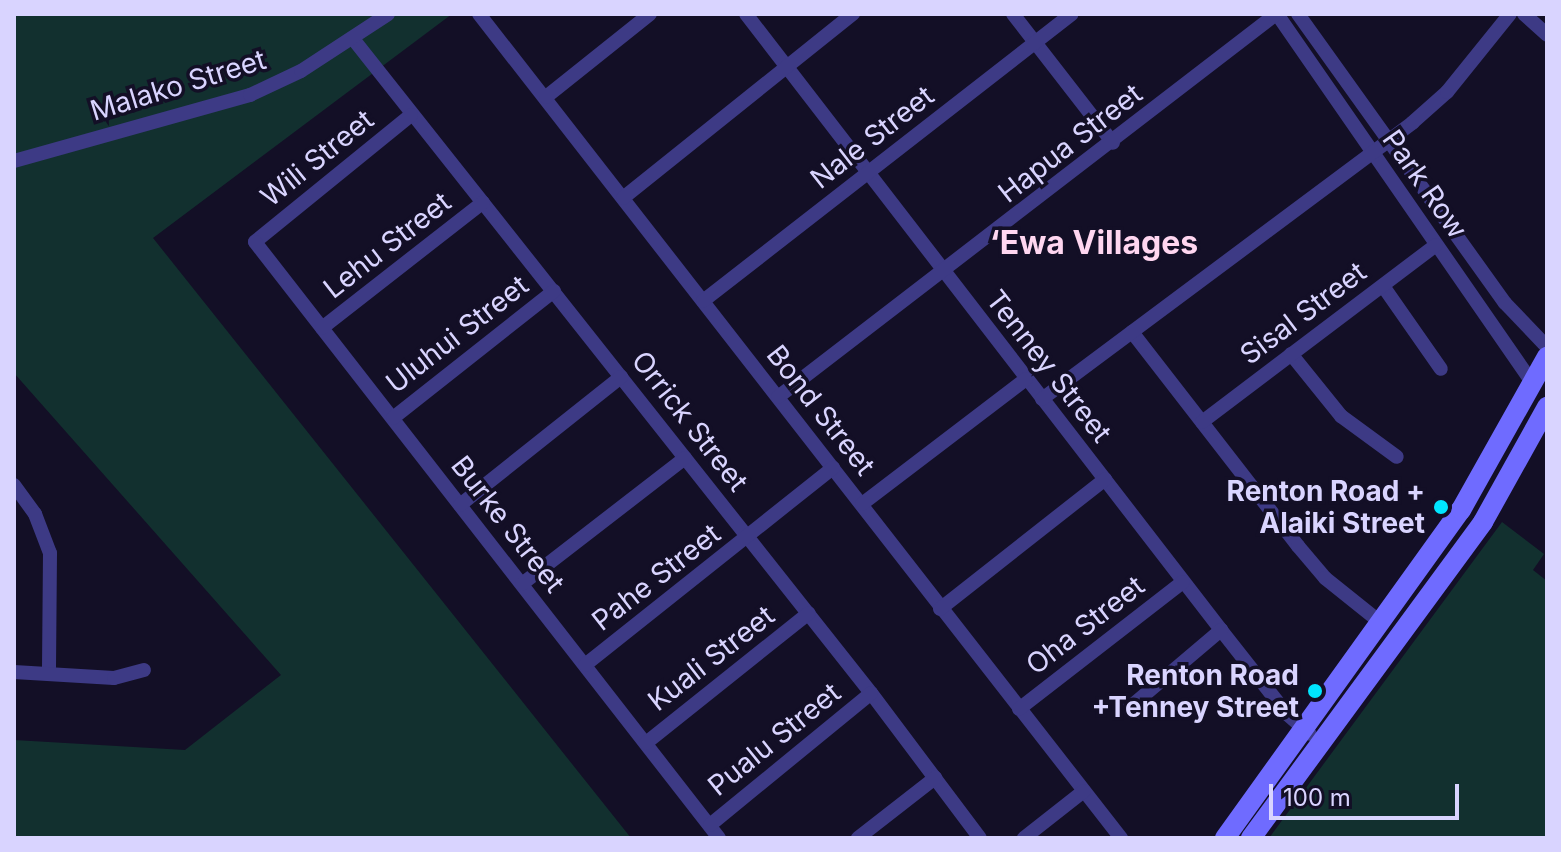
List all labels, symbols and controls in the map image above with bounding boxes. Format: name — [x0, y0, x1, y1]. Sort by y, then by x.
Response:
street label: Malako Street — [86, 42, 270, 128]
street label: Hapua Street — [992, 77, 1148, 209]
street label: Nale Street — [804, 79, 940, 195]
street label: Wili Street — [254, 103, 380, 213]
street label: Park Row — [1375, 123, 1475, 245]
street label: Lehu Street — [317, 185, 457, 305]
district label: ‘Ewa Villages — [990, 224, 1198, 262]
street label: Sisal Street — [1233, 255, 1373, 371]
street label: Uluhui Street — [379, 268, 535, 400]
street label: Tenney Street — [979, 283, 1119, 449]
street label: Bond Street — [760, 338, 882, 482]
street label: Orrick Street — [625, 344, 755, 498]
street label: Burke Street — [444, 449, 572, 599]
place label: Renton Road + Alaiki Street — [1227, 474, 1425, 540]
marker: Renton Road + Alaiki Street — [1432, 498, 1450, 516]
street label: Pahe Street — [585, 517, 727, 637]
street label: Oha Street — [1019, 568, 1151, 682]
street label: Kuali Street — [641, 598, 781, 718]
place label: Renton Road +Tenney Street — [1092, 658, 1299, 724]
street label: Pualu Street — [701, 675, 847, 803]
marker: Renton Road +Tenney Street — [1306, 682, 1324, 700]
scale bar — [1273, 768, 1463, 818]
text: 100 m — [1283, 783, 1351, 812]

